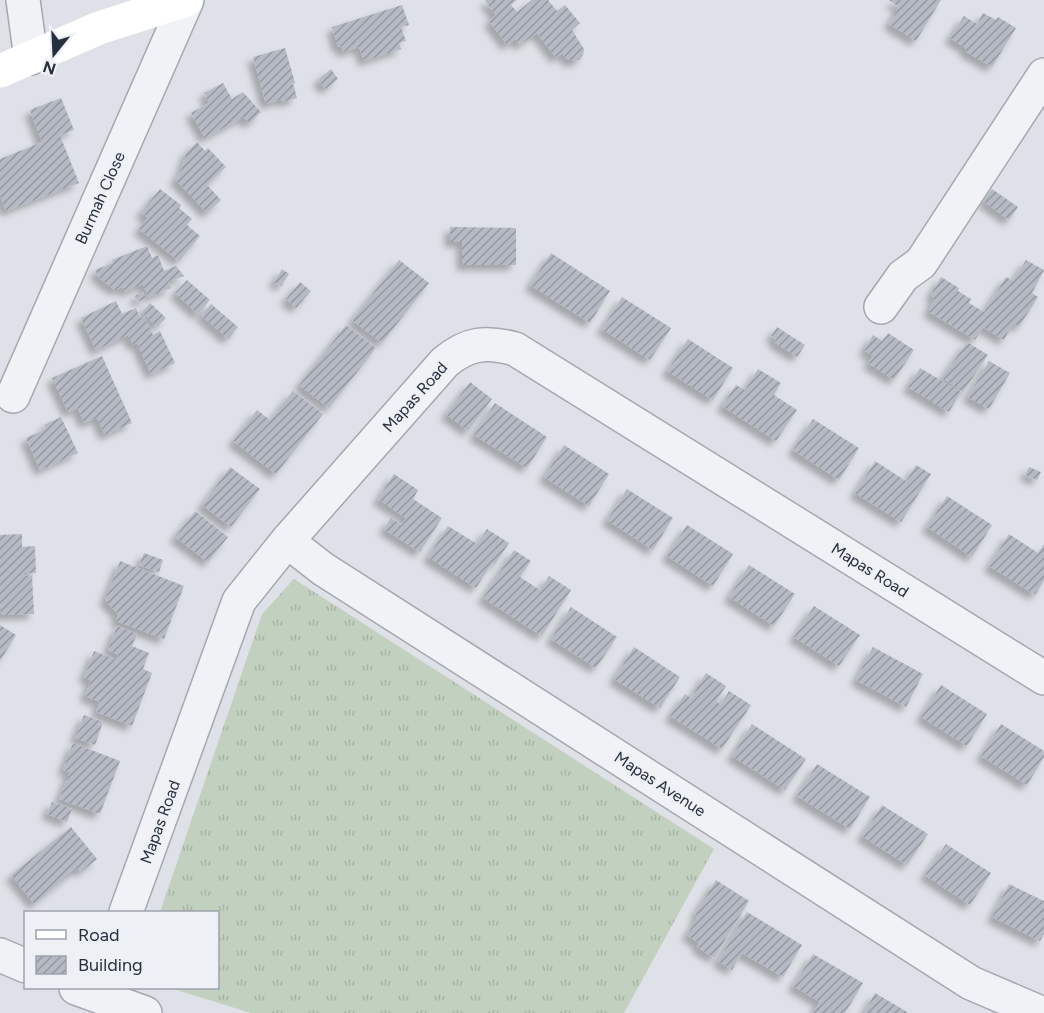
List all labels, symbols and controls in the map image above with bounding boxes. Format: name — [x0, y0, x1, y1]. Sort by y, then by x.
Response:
north arrow — [24, 24, 84, 84]
text: N — [41, 57, 58, 79]
street label: Burmah Close — [71, 149, 129, 247]
street label: Mapas Road — [379, 358, 451, 436]
street label: Mapas Road — [828, 539, 912, 601]
street label: Mapas Avenue — [611, 747, 709, 821]
street label: Mapas Road — [136, 778, 184, 866]
legend — [24, 911, 219, 989]
text: Road — [78, 924, 119, 946]
text: Building — [78, 954, 143, 976]

